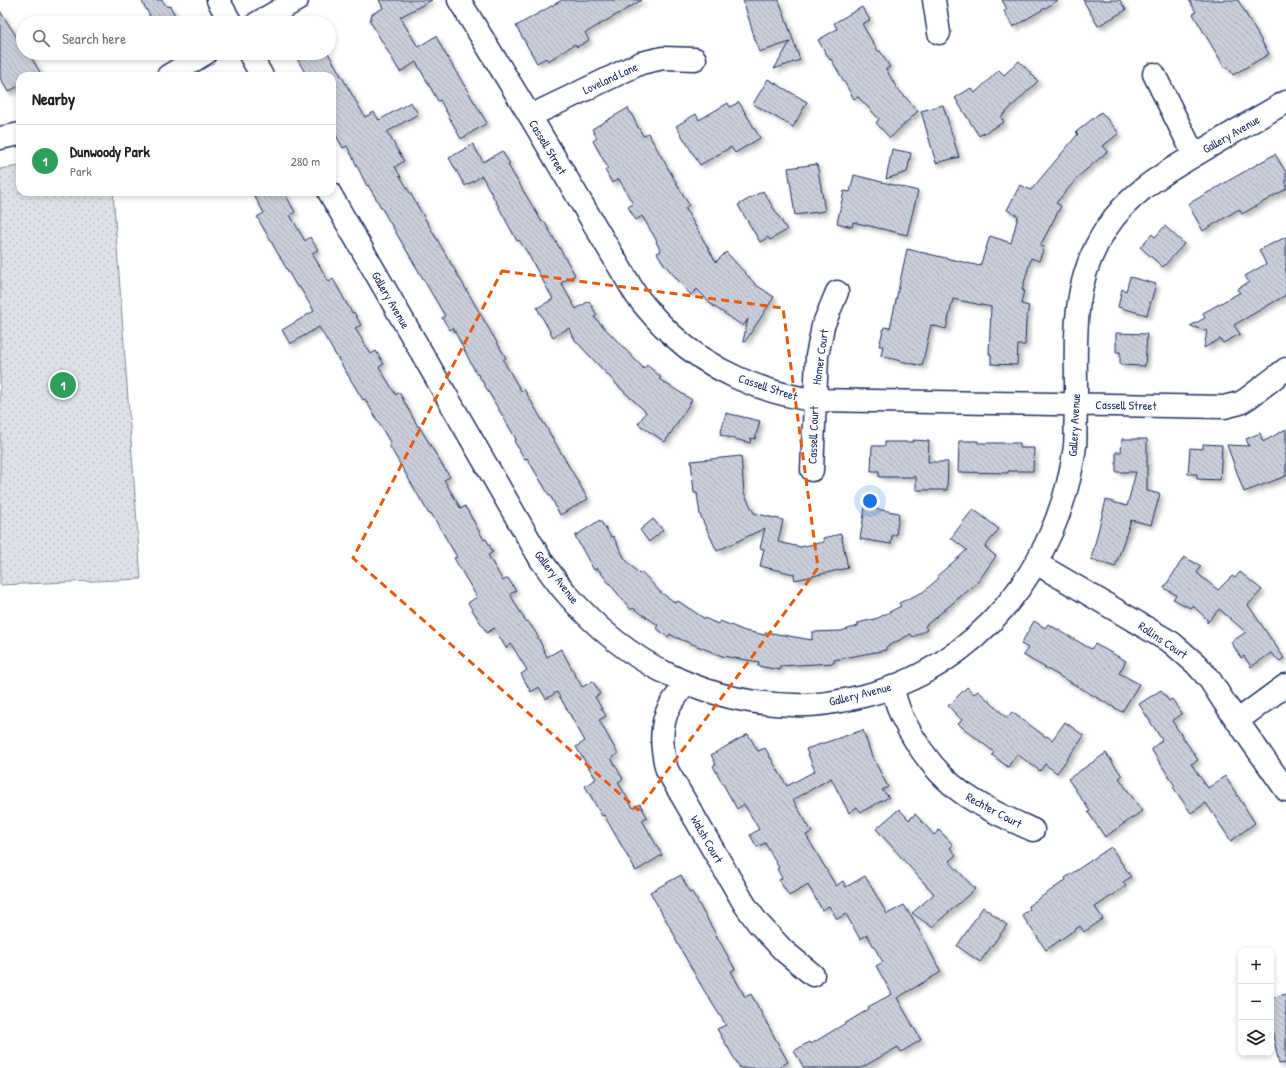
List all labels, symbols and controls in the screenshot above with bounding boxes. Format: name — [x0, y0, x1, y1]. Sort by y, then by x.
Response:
search box — [16, 16, 336, 60]
icon: search — [30, 27, 52, 49]
text: Search here — [62, 28, 126, 49]
street label: Loveland Lane — [580, 58, 641, 98]
text: Nearby — [32, 87, 75, 110]
street label: Gallery Avenue — [1199, 111, 1263, 157]
street label: Cassell Street — [525, 116, 571, 178]
text: Dunwoody Park — [70, 141, 150, 162]
text: 1 — [43, 152, 47, 170]
text: 280 m — [291, 152, 320, 170]
text: Park — [70, 162, 92, 180]
street label: Gallery Avenue — [368, 268, 414, 332]
street label: Homer Court — [808, 327, 832, 386]
street label: Cassell Street — [736, 369, 801, 405]
pin: 1 — [50, 370, 76, 400]
street label: Gallery Avenue — [1064, 393, 1084, 457]
street label: Cassell Street — [1095, 396, 1158, 414]
street label: Cassell Court — [803, 405, 823, 464]
your location — [860, 491, 880, 511]
street label: Gallery Avenue — [531, 547, 583, 607]
street label: Rollins Court — [1135, 617, 1192, 663]
street label: Gallery Avenue — [827, 678, 893, 710]
street label: Rechter Court — [963, 788, 1026, 832]
street label: Walsh Court — [686, 812, 728, 867]
map controls — [1238, 948, 1274, 1056]
button: + — [1238, 948, 1274, 984]
button: − — [1238, 984, 1274, 1020]
button: layers — [1238, 1020, 1274, 1056]

